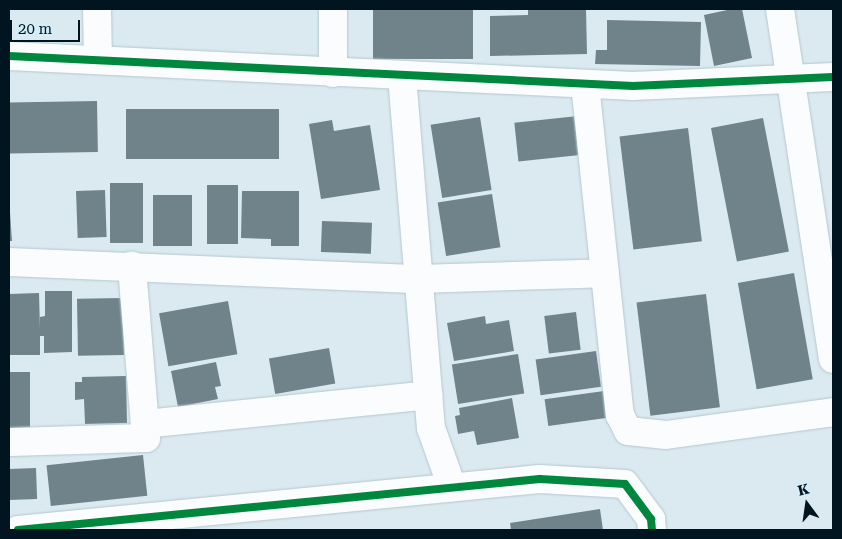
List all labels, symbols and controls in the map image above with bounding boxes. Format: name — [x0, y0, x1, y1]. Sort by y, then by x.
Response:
scale bar — [12, 10, 82, 42]
text: 20 m — [18, 20, 52, 38]
north arrow — [782, 479, 832, 529]
text: K — [796, 480, 811, 499]

